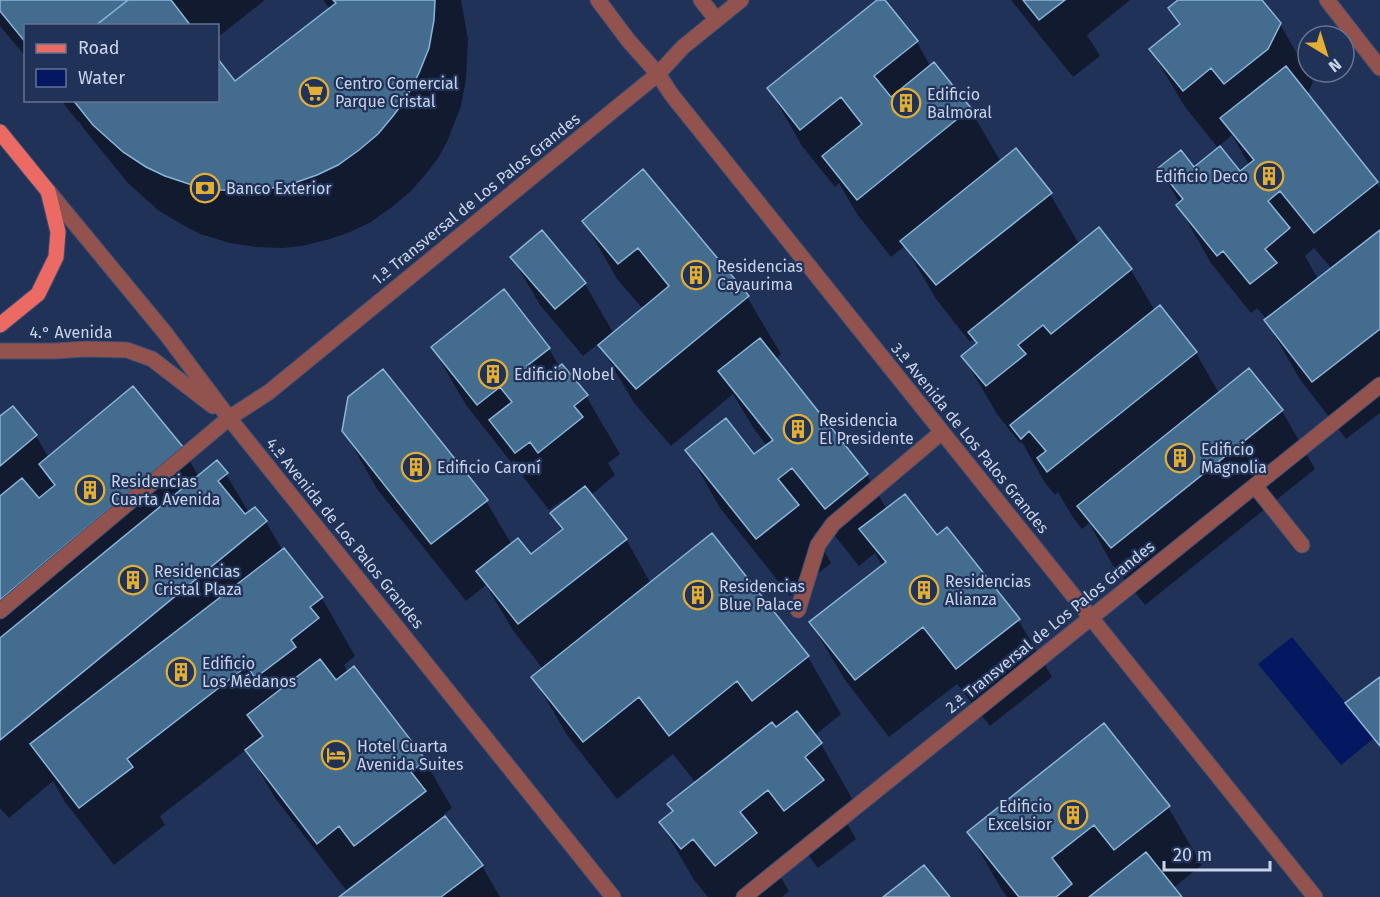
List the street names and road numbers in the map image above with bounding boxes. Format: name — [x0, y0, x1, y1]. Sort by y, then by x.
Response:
street label: 1.ª Transversal de Los Palos Grandes — [368, 109, 584, 289]
street label: 4.° Avenida — [30, 323, 112, 342]
street label: 3.ª Avenida de Los Palos Grandes — [887, 339, 1053, 537]
street label: 4.ª Avenida de Los Palos Grandes — [262, 434, 428, 632]
street label: 2.ª Transversal de Los Palos Grandes — [942, 537, 1158, 717]

